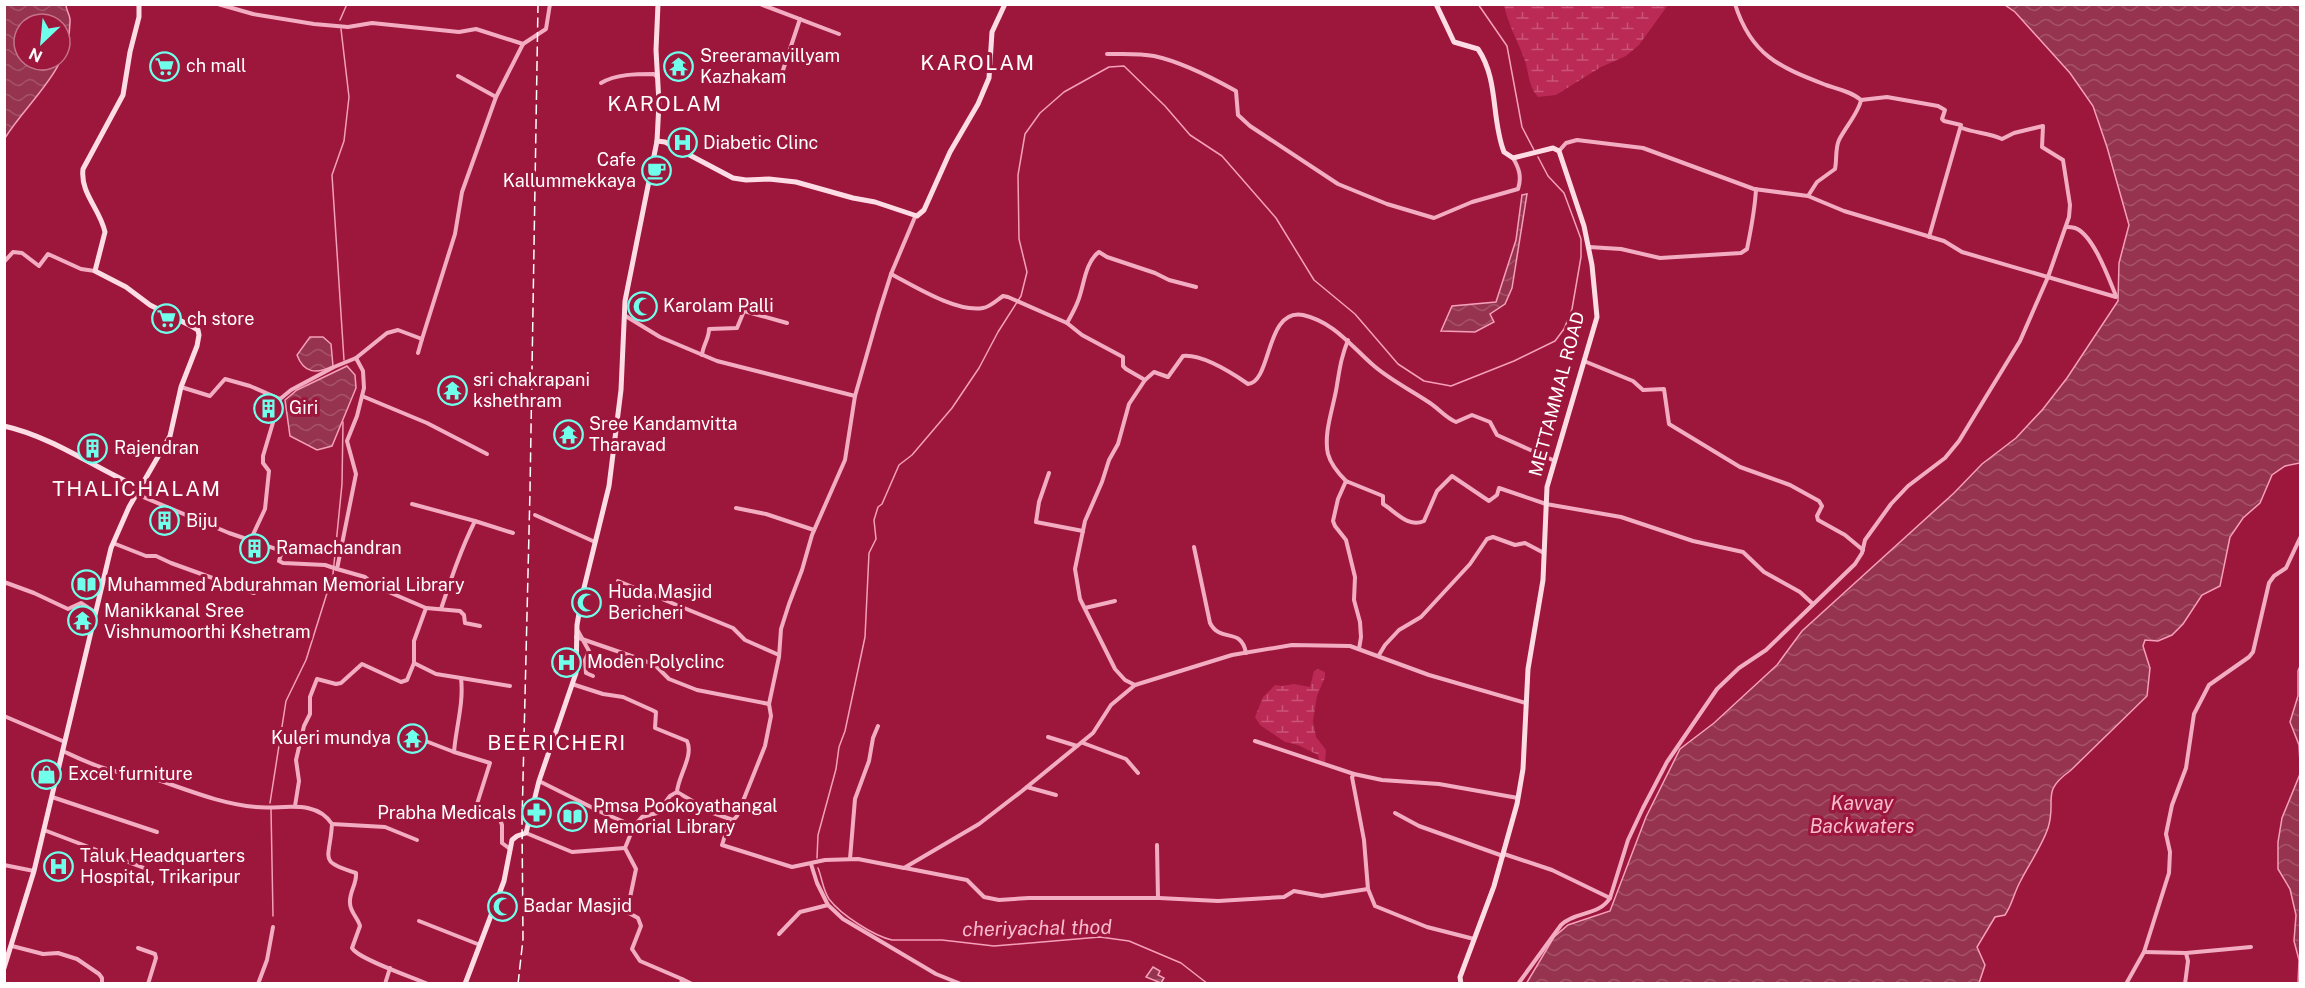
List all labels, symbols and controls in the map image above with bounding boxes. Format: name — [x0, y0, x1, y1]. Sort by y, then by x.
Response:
north arrow — [12, 12, 72, 72]
text: N — [26, 44, 45, 66]
place label: Sreeramavillyam Kazhakam — [700, 45, 840, 87]
supermarket icon: ch mall — [149, 50, 181, 82]
temple icon: Sreeramavillyam Kazhakam — [663, 50, 695, 82]
district label: KAROLAM — [920, 50, 1036, 75]
place label: ch mall — [186, 55, 247, 76]
district label: KAROLAM — [607, 91, 723, 116]
hospital icon: Diabetic Clinc — [666, 127, 698, 159]
place label: Diabetic Clinc — [703, 132, 818, 153]
place label: Cafe Kallummekkaya — [503, 149, 636, 191]
cafe icon: Cafe Kallummekkaya — [641, 154, 673, 186]
mosque icon: Karolam Palli — [626, 290, 658, 322]
place label: Karolam Palli — [663, 295, 774, 316]
supermarket icon: ch store — [150, 303, 182, 335]
place label: ch store — [187, 308, 254, 329]
street label: METTAMMAL ROAD — [1524, 309, 1589, 479]
place label: sri chakrapani kshethram — [473, 369, 590, 411]
temple icon: sri chakrapani kshethram — [436, 374, 468, 406]
building icon: Giri — [252, 392, 284, 424]
place label: Giri — [289, 397, 318, 418]
place label: Sree Kandamvitta Tharavad — [589, 413, 738, 455]
temple icon: Sree Kandamvitta Tharavad — [552, 418, 584, 450]
building icon: Rajendran — [77, 432, 109, 464]
place label: Rajendran — [114, 437, 199, 458]
district label: THALICHALAM — [52, 476, 222, 501]
building icon: Biju — [149, 505, 181, 537]
place label: Biju — [186, 510, 218, 531]
building icon: Ramachandran — [239, 532, 271, 564]
place label: Ramachandran — [276, 537, 402, 558]
library icon: Muhammed Abdurahman Memorial Library — [70, 569, 102, 601]
place label: Muhammed Abdurahman Memorial Library — [107, 574, 465, 595]
place label: Huda Masjid Bericheri — [608, 581, 712, 623]
mosque icon: Huda Masjid Bericheri — [571, 586, 603, 618]
place label: Manikkanal Sree Vishnumoorthi Kshetram — [104, 600, 310, 642]
temple icon: Manikkanal Sree Vishnumoorthi Kshetram — [67, 605, 99, 637]
hospital icon: Moden Polyclinc — [550, 646, 582, 678]
place label: Moden Polyclinc — [587, 651, 724, 672]
temple icon: Kuleri mundya — [396, 722, 428, 754]
place label: Kuleri mundya — [271, 727, 391, 748]
district label: BEERICHERI — [487, 730, 627, 755]
shop icon: Excel furniture — [31, 758, 63, 790]
place label: Excel furniture — [68, 763, 193, 784]
water label: Kavvay Backwaters — [1809, 791, 1915, 838]
place label: Pmsa Pookoyathangal Memorial Library — [593, 795, 778, 837]
pharmacy icon: Prabha Medicals — [521, 797, 553, 829]
library icon: Pmsa Pookoyathangal Memorial Library — [556, 800, 588, 832]
place label: Prabha Medicals — [377, 802, 516, 823]
place label: Taluk Headquarters Hospital, Trikaripur — [80, 845, 245, 887]
hospital icon: Taluk Headquarters Hospital, Trikaripur — [43, 850, 75, 882]
mosque icon: Badar Masjid — [486, 890, 518, 922]
place label: Badar Masjid — [523, 895, 632, 916]
water label: cheriyachal thod — [962, 915, 1113, 941]

